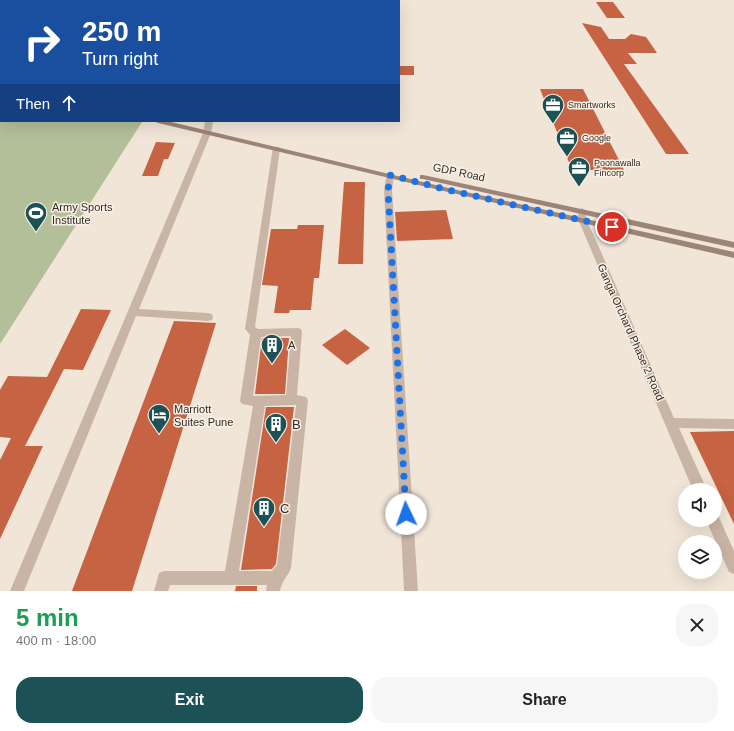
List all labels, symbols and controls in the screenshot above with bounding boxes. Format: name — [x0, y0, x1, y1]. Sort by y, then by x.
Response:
icon: right — [16, 16, 68, 68]
text: 250 m — [82, 16, 161, 47]
text: Turn right — [82, 49, 158, 69]
icon: ahead — [58, 92, 80, 114]
office icon: Smartworks — [540, 92, 566, 125]
text: Then — [16, 95, 50, 112]
place label: Smartworks — [568, 100, 616, 110]
office icon: Google — [554, 125, 580, 158]
place label: Google — [582, 133, 611, 143]
office icon: Poonawalla Fincorp — [566, 155, 592, 188]
place label: Poonawalla Fincorp — [594, 158, 641, 178]
street label: GDP Road — [432, 161, 486, 183]
sports icon: Army Sports Institute — [23, 200, 49, 233]
place label: Army Sports Institute — [52, 201, 113, 226]
pin — [595, 210, 629, 244]
icon: arrive — [601, 216, 623, 238]
street label: Ganga Orchard Phase 2 Road — [595, 262, 667, 402]
building icon: A — [259, 332, 285, 365]
place label: A — [288, 339, 296, 351]
hotel icon: Marriott Suites Pune — [146, 402, 172, 435]
place label: Marriott Suites Pune — [174, 403, 233, 428]
building icon: B — [263, 411, 289, 444]
place label: B — [292, 417, 301, 432]
map controls — [678, 483, 722, 579]
button: sound — [678, 483, 722, 527]
position arrow — [385, 493, 427, 535]
building icon: C — [251, 495, 277, 528]
place label: C — [280, 501, 289, 516]
button: layers — [678, 535, 722, 579]
text: 5 min — [16, 604, 79, 631]
button: close — [676, 604, 718, 646]
text: 400 m · 18:00 — [16, 633, 96, 648]
button: Exit — [16, 677, 363, 723]
button: Share — [371, 677, 718, 723]

